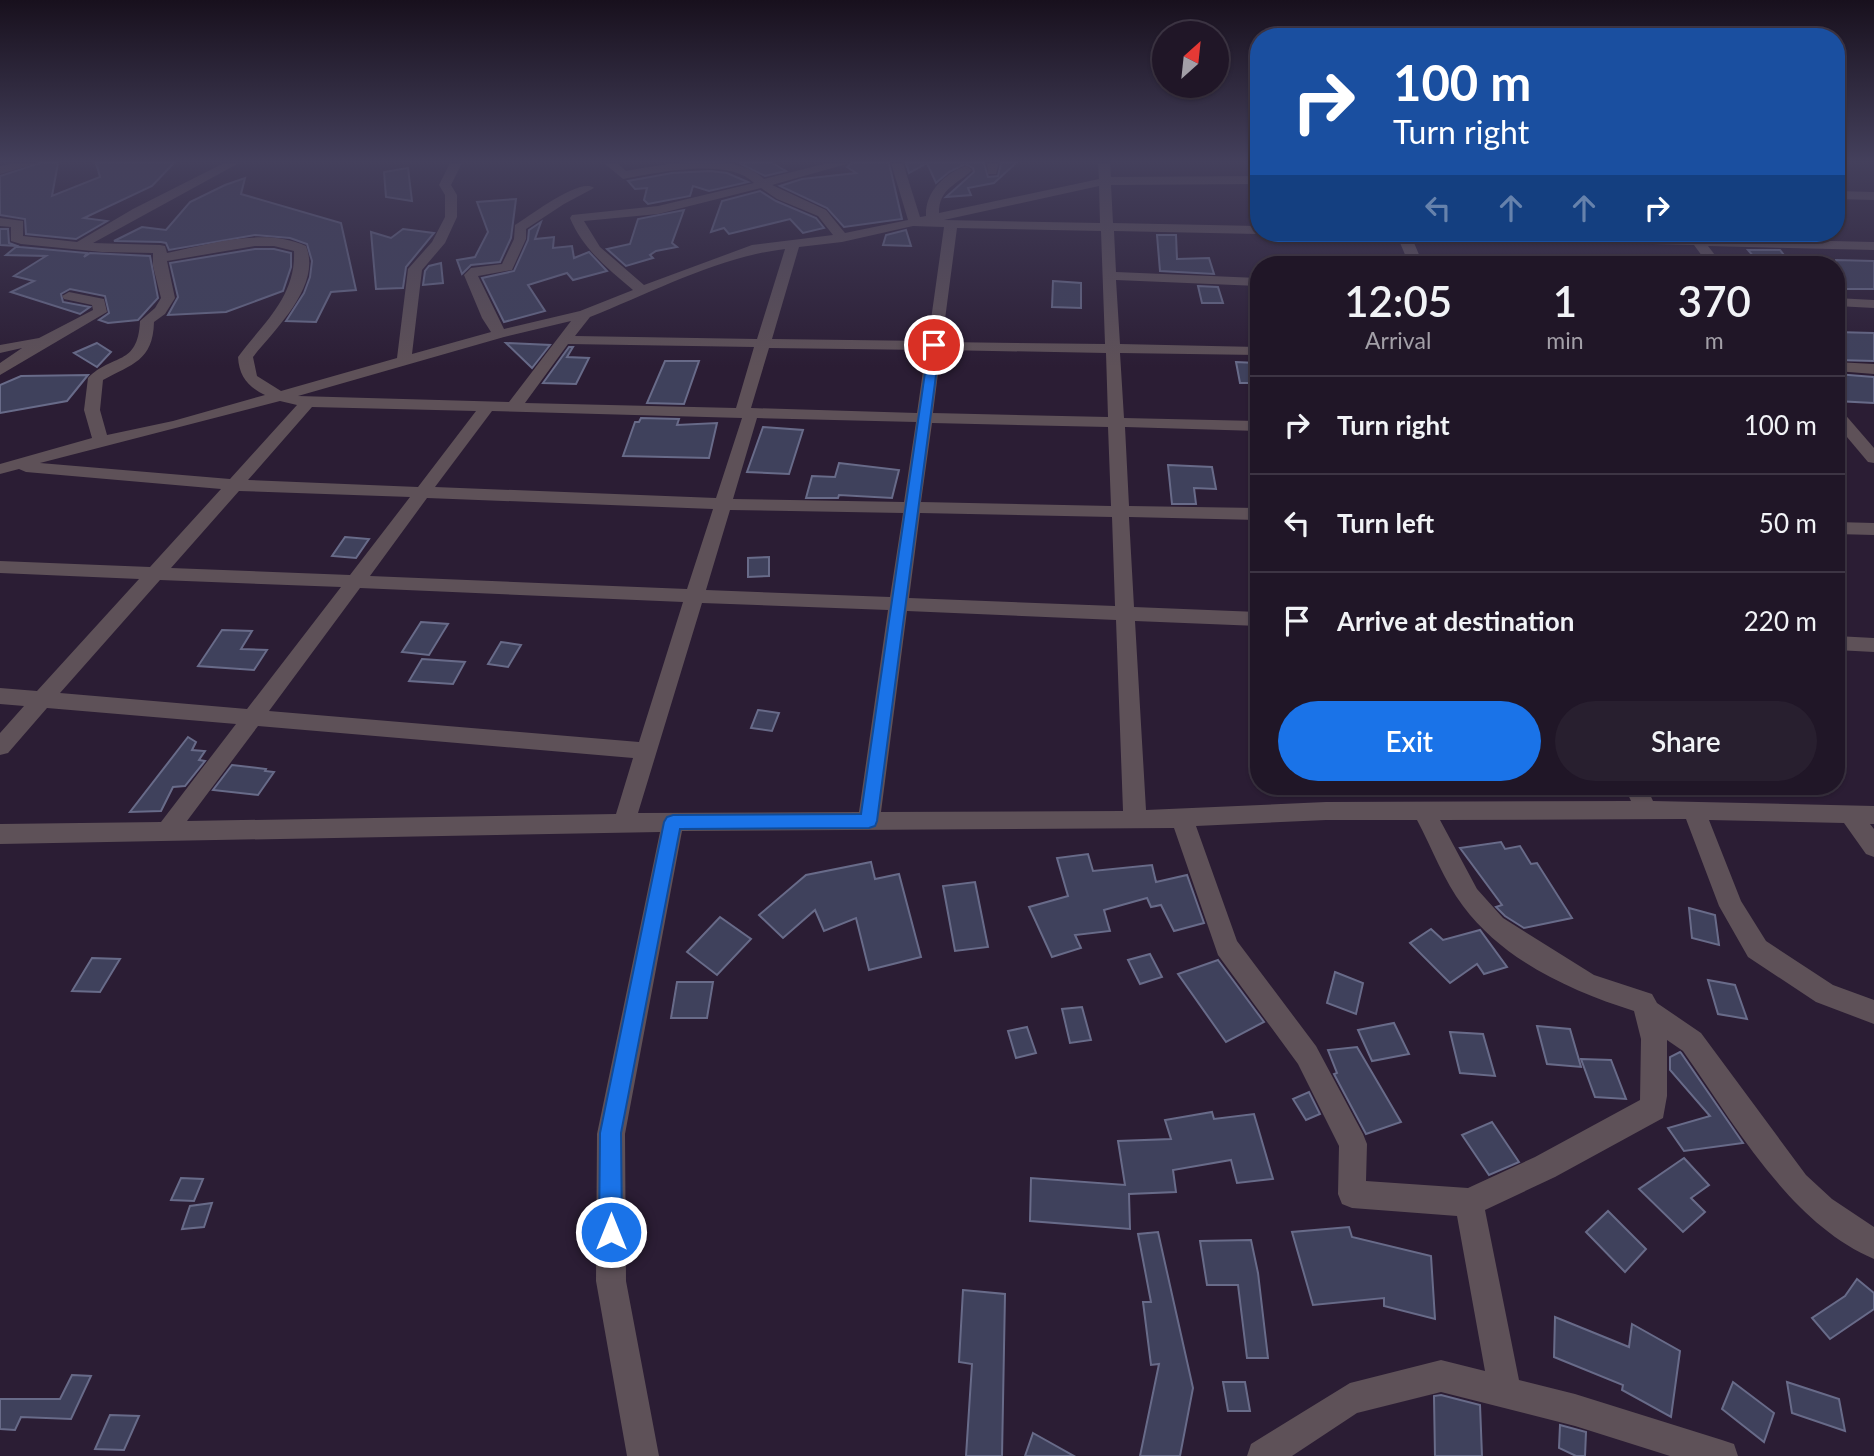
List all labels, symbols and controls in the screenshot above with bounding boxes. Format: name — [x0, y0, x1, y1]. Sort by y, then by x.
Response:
north arrow — [1152, 21, 1228, 98]
map controls — [1152, 21, 1229, 98]
text: 100 m — [1393, 53, 1531, 111]
icon: right — [1278, 56, 1369, 147]
text: Turn right — [1393, 112, 1529, 151]
icon: left — [1419, 189, 1457, 227]
icon: ahead — [1492, 189, 1530, 227]
icon: ahead — [1565, 189, 1603, 227]
icon: right — [1638, 189, 1676, 227]
text: 12:05 — [1344, 276, 1452, 326]
text: 1 — [1553, 276, 1577, 326]
text: 370 — [1678, 276, 1751, 326]
pin — [904, 315, 964, 375]
icon: arrive — [915, 326, 953, 364]
text: Arrival — [1365, 326, 1431, 354]
text: min — [1546, 326, 1584, 354]
text: m — [1705, 326, 1724, 354]
icon: right — [1278, 406, 1316, 444]
text: Turn right — [1337, 409, 1450, 441]
text: 100 m — [1744, 409, 1817, 441]
icon: left — [1278, 504, 1316, 542]
text: Turn left — [1337, 507, 1434, 539]
text: 50 m — [1759, 507, 1817, 539]
icon: arrive — [1278, 602, 1316, 640]
text: Arrive at destination — [1337, 605, 1574, 637]
text: 220 m — [1744, 605, 1817, 637]
button: Exit — [1278, 701, 1541, 781]
button: Share — [1555, 701, 1817, 781]
position arrow — [574, 1195, 648, 1269]

